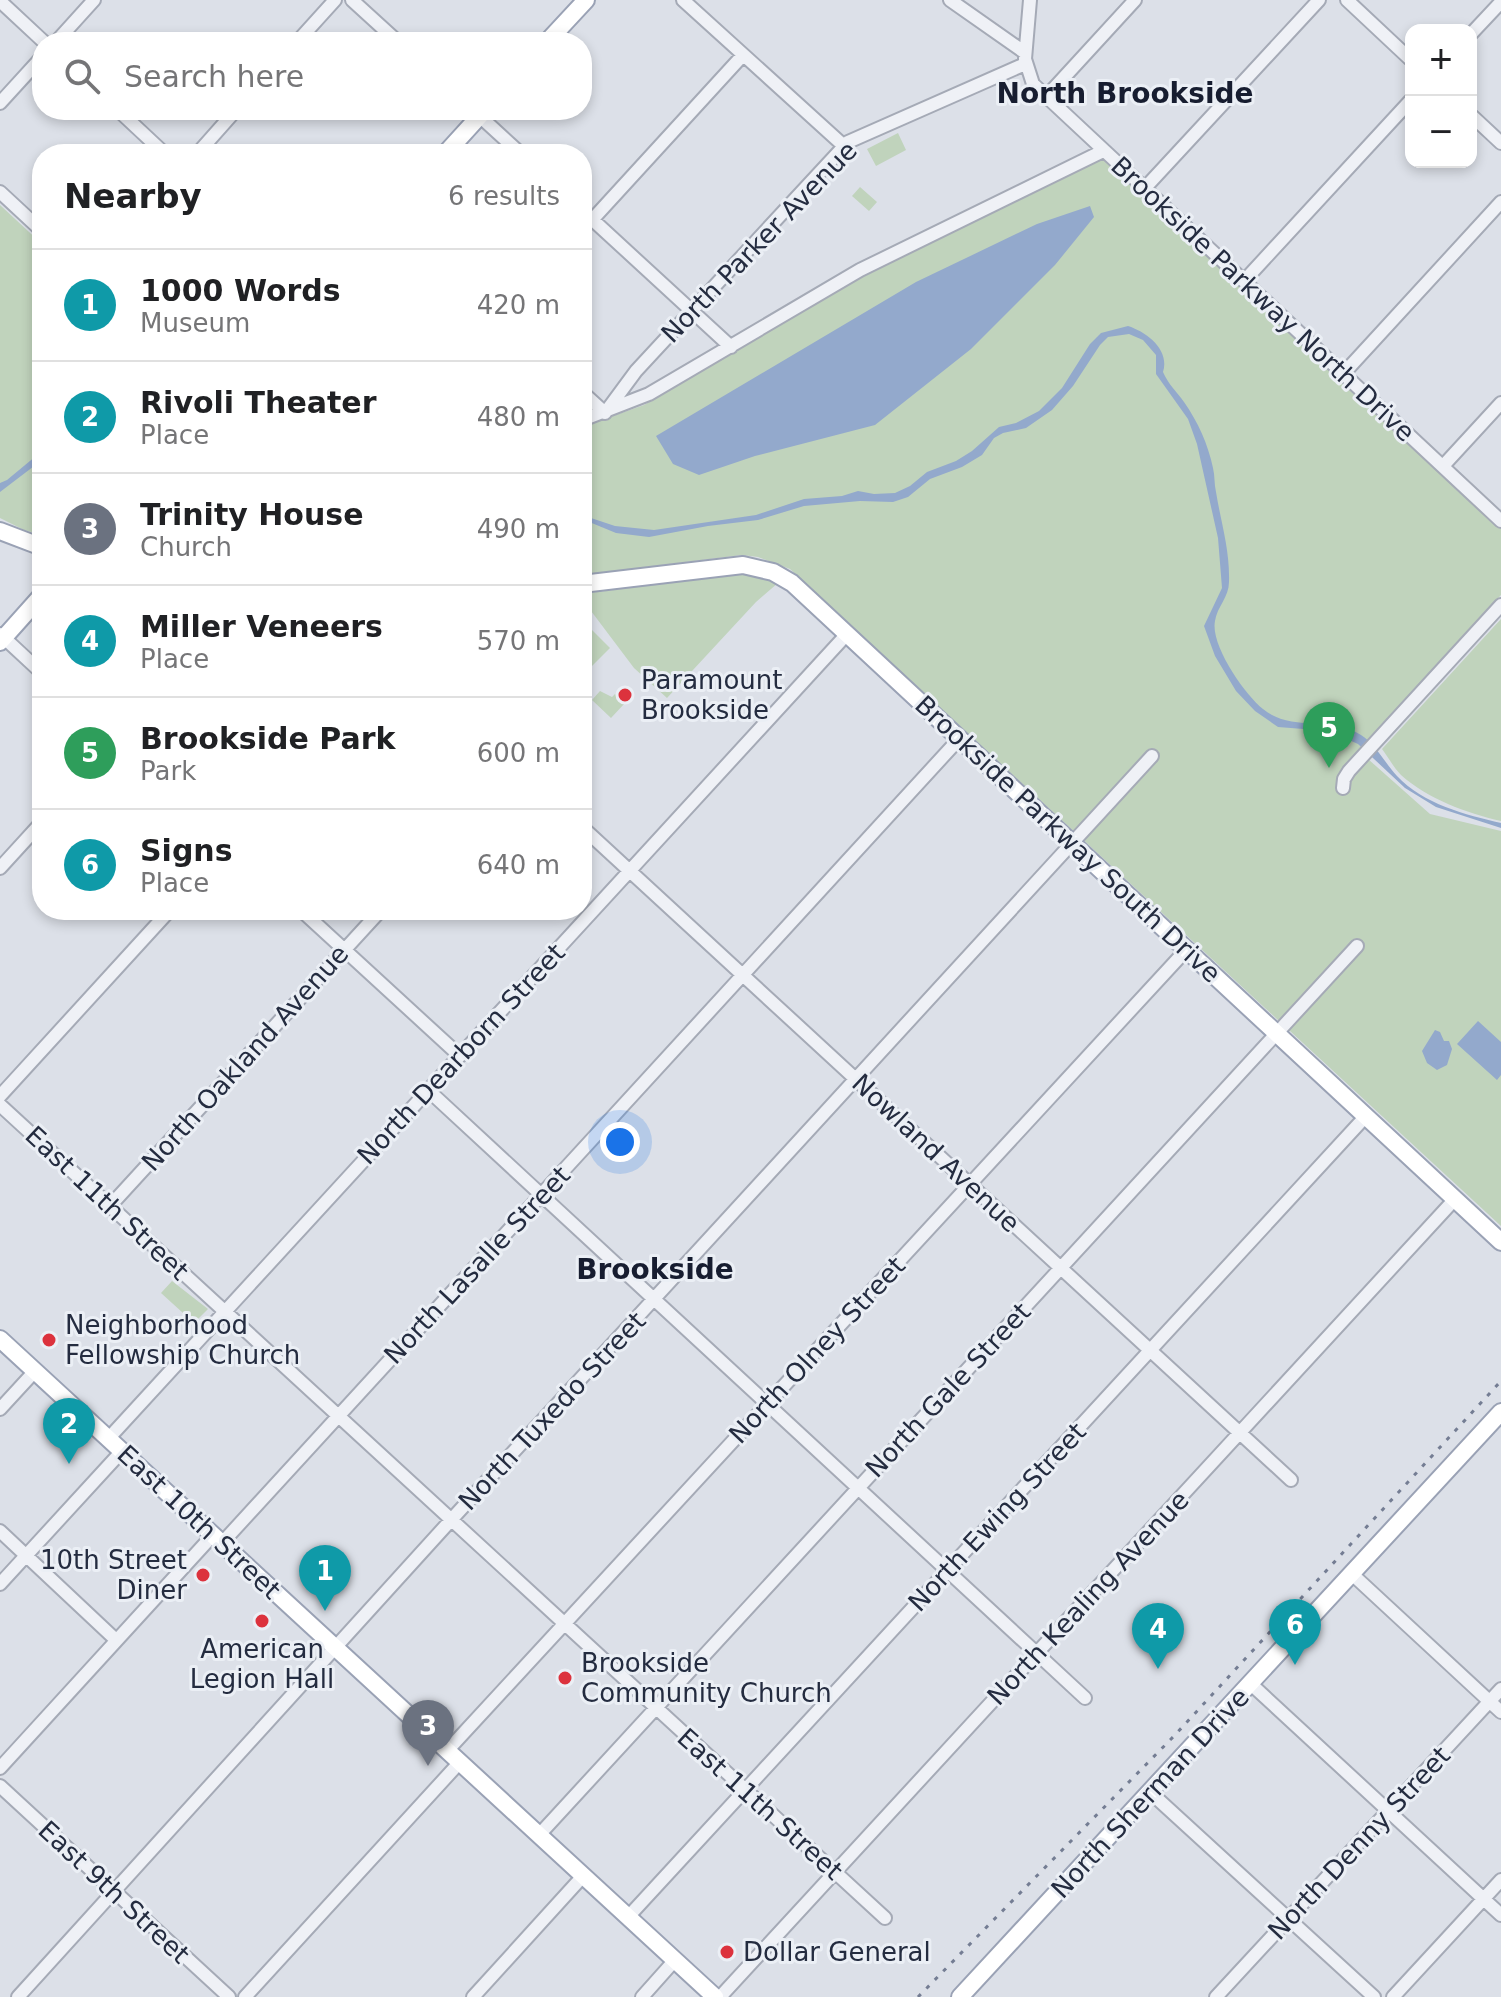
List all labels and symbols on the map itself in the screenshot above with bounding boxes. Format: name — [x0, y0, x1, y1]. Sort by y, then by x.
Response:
district label: North Brookside — [996, 77, 1254, 110]
street label: North Parker Avenue — [655, 135, 863, 349]
street label: Brookside Parkway North Drive — [1105, 150, 1421, 448]
place label: Paramount Brookside — [641, 665, 782, 725]
marker: Paramount Brookside — [616, 686, 634, 704]
street label: Brookside Parkway South Drive — [909, 689, 1227, 989]
pin: 5 — [1303, 702, 1355, 768]
street label: North Dearborn Street — [351, 938, 571, 1170]
street label: North Oakland Avenue — [136, 939, 354, 1177]
street label: Nowland Avenue — [846, 1068, 1026, 1238]
street label: East 11th Street — [19, 1120, 195, 1286]
your location — [600, 1122, 640, 1162]
street label: North Lasalle Street — [378, 1160, 576, 1370]
street label: North Olney Street — [723, 1251, 911, 1449]
district label: Brookside — [576, 1253, 734, 1286]
street label: North Gale Street — [859, 1297, 1037, 1483]
street label: North Tuxedo Street — [452, 1306, 652, 1516]
place label: Neighborhood Fellowship Church — [65, 1310, 300, 1370]
marker: Neighborhood Fellowship Church — [40, 1331, 58, 1349]
pin: 2 — [43, 1398, 95, 1464]
street label: North Ewing Street — [902, 1417, 1092, 1617]
street label: East 10th Street — [111, 1439, 287, 1605]
street label: North Kealing Avenue — [981, 1485, 1195, 1711]
place label: 10th Street Diner — [40, 1545, 187, 1605]
pin: 1 — [299, 1545, 351, 1611]
marker: 10th Street Diner — [194, 1566, 212, 1584]
pin: 6 — [1269, 1599, 1321, 1665]
pin: 4 — [1132, 1603, 1184, 1669]
marker: American Legion Hall — [253, 1612, 271, 1630]
place label: American Legion Hall — [190, 1634, 334, 1694]
place label: Brookside Community Church — [581, 1648, 832, 1708]
marker: Brookside Community Church — [556, 1669, 574, 1687]
street label: North Sherman Drive — [1045, 1682, 1255, 1904]
pin: 3 — [402, 1700, 454, 1766]
street label: East 11th Street — [671, 1722, 849, 1886]
street label: North Denny Street — [1262, 1740, 1456, 1946]
street label: East 9th Street — [33, 1815, 195, 1969]
place label: Dollar General — [743, 1937, 931, 1967]
marker: Dollar General — [718, 1943, 736, 1961]

